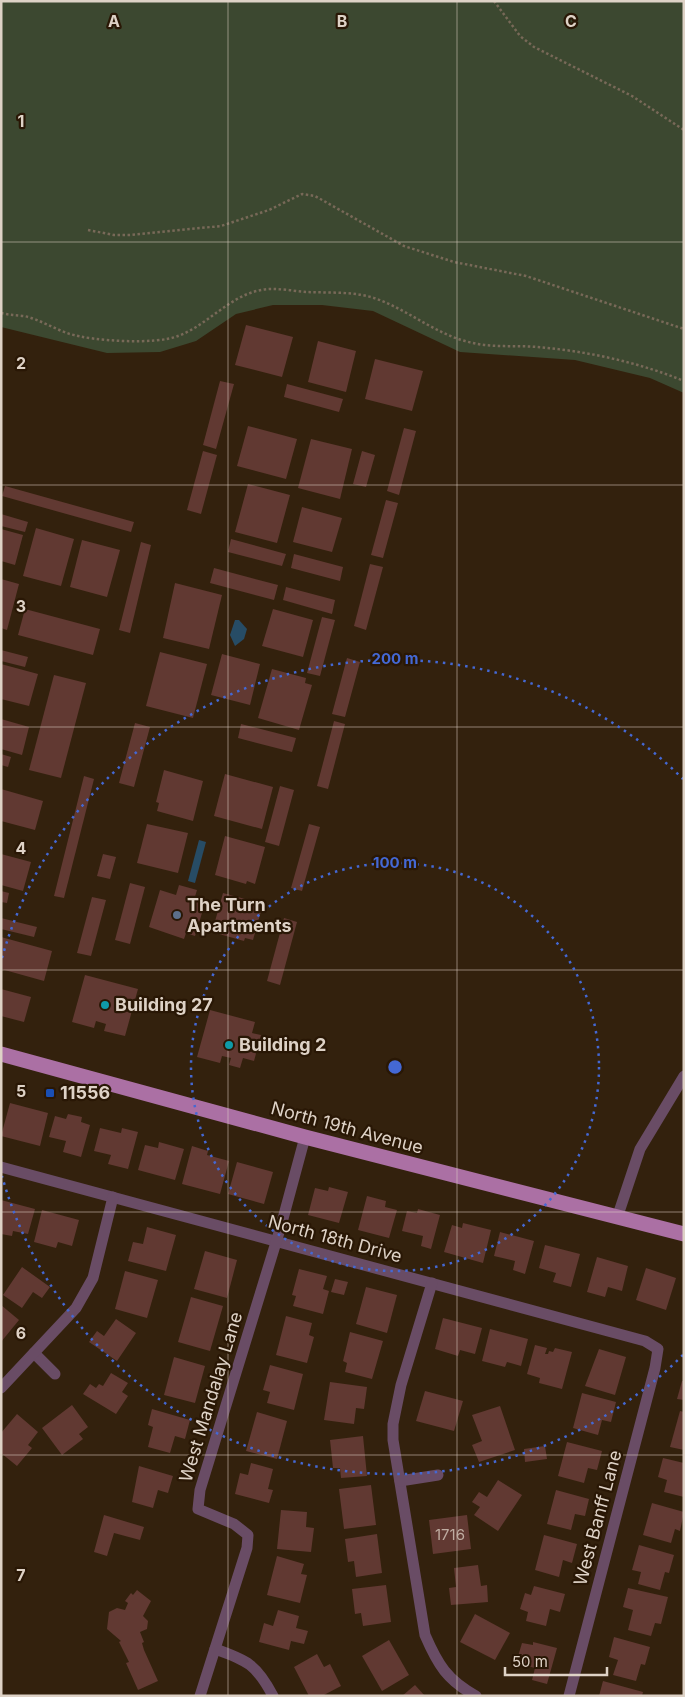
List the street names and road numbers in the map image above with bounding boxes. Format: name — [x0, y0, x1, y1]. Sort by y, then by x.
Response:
street label: North 19th Avenue — [269, 1097, 425, 1158]
street label: North 18th Drive — [266, 1211, 404, 1266]
street label: West Mandalay Lane — [175, 1309, 246, 1484]
street label: West Banff Lane — [569, 1448, 626, 1588]

